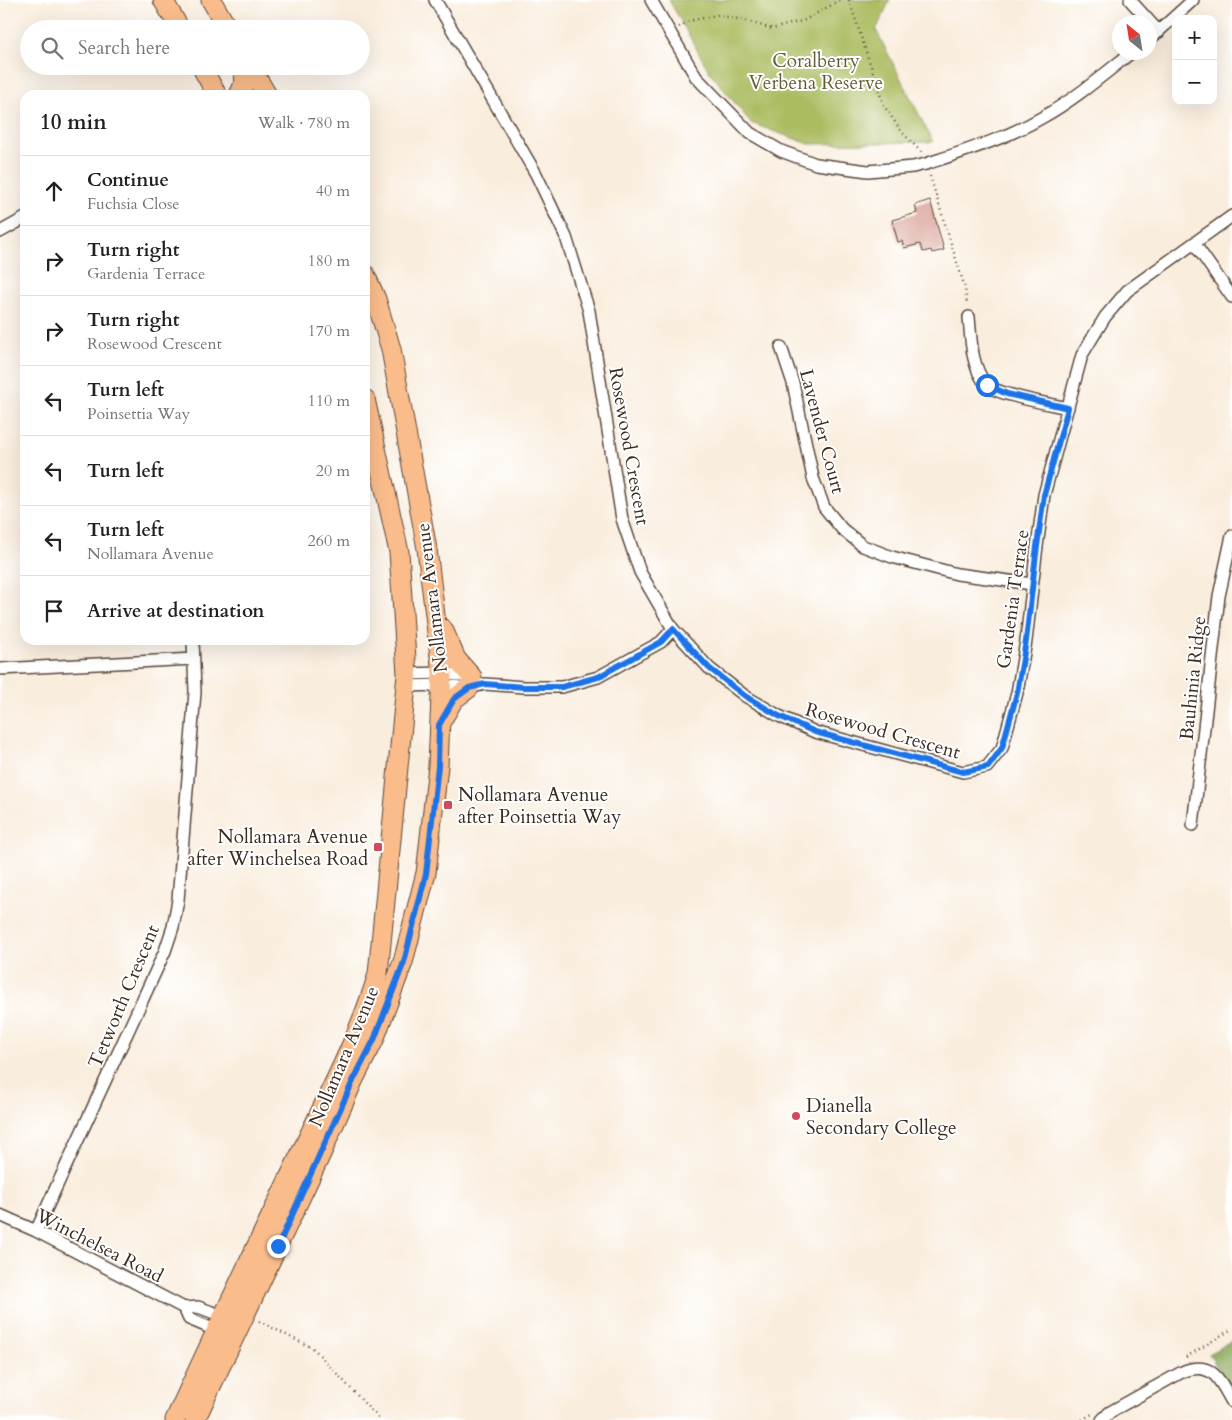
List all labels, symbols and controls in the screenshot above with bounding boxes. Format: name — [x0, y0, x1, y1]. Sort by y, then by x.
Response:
north arrow — [1112, 15, 1157, 60]
map controls — [1172, 15, 1217, 105]
button: + — [1172, 15, 1217, 60]
search box — [20, 20, 370, 75]
icon: search — [38, 34, 66, 62]
text: Search here — [78, 35, 170, 61]
park label: Coralberry Verbena Reserve — [749, 48, 883, 96]
button: − — [1172, 60, 1217, 105]
text: 10 min — [40, 108, 107, 137]
text: Walk · 780 m — [258, 112, 350, 134]
text: Continue — [87, 167, 169, 193]
icon: ahead — [40, 177, 68, 205]
text: 40 m — [316, 180, 350, 202]
text: Fuchsia Close — [87, 193, 180, 215]
text: Turn right — [87, 237, 179, 263]
icon: right — [40, 247, 68, 275]
text: 180 m — [308, 250, 350, 272]
text: Gardenia Terrace — [87, 263, 205, 285]
text: Turn right — [87, 307, 179, 333]
icon: right — [40, 317, 68, 345]
text: 170 m — [308, 320, 350, 342]
text: Rosewood Crescent — [87, 333, 222, 355]
street label: Rosewood Crescent — [602, 365, 656, 527]
street label: Lavender Court — [793, 366, 851, 496]
route start — [976, 374, 999, 397]
text: Turn left — [87, 377, 164, 403]
icon: left — [40, 387, 68, 415]
text: 110 m — [308, 390, 350, 412]
text: Poinsettia Way — [87, 403, 190, 425]
icon: left — [40, 457, 68, 485]
text: Turn left — [87, 458, 164, 484]
text: 20 m — [316, 460, 350, 482]
text: Turn left — [87, 517, 164, 543]
street label: Nollamara Avenue — [410, 522, 454, 674]
icon: left — [40, 527, 68, 555]
street label: Gardenia Terrace — [990, 528, 1036, 670]
text: 260 m — [308, 530, 350, 552]
text: Nollamara Avenue — [87, 543, 214, 565]
icon: arrive — [40, 597, 68, 625]
text: Arrive at destination — [87, 598, 264, 624]
street label: Bauhinia Ridge — [1174, 615, 1212, 741]
street label: Rosewood Crescent — [802, 696, 963, 766]
place label: Nollamara Avenue after Poinsettia Way — [458, 782, 621, 830]
marker: Nollamara Avenue after Poinsettia Way — [442, 799, 454, 811]
place label: Nollamara Avenue after Winchelsea Road — [188, 824, 368, 872]
marker: Nollamara Avenue after Winchelsea Road — [372, 841, 384, 853]
street label: Tetworth Crescent — [82, 921, 166, 1072]
street label: Nollamara Avenue — [303, 982, 385, 1131]
place label: Dianella Secondary College — [806, 1093, 957, 1141]
marker: Dianella Secondary College — [790, 1110, 802, 1122]
street label: Winchelsea Road — [30, 1202, 168, 1289]
route end — [267, 1235, 290, 1258]

